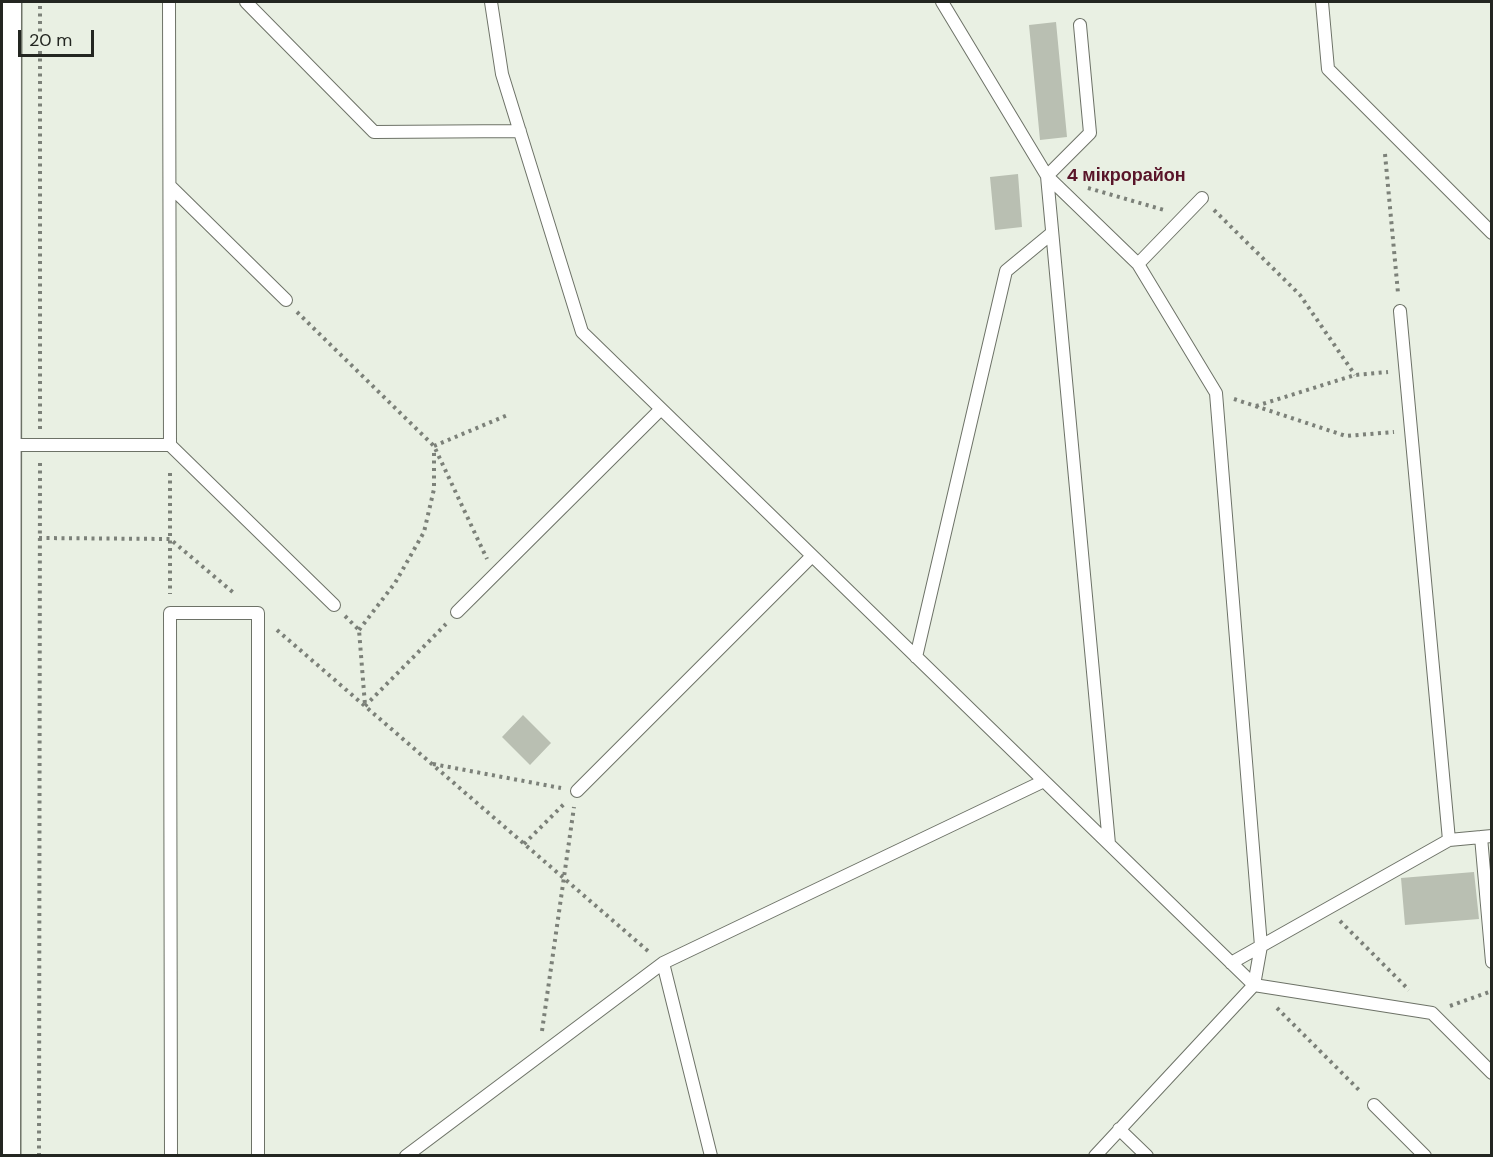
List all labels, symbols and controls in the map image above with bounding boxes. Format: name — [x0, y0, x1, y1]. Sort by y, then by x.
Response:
scale bar — [21, 18, 98, 56]
text: 20 m — [29, 28, 72, 52]
district label: 4 мікрорайон — [1066, 165, 1186, 187]

